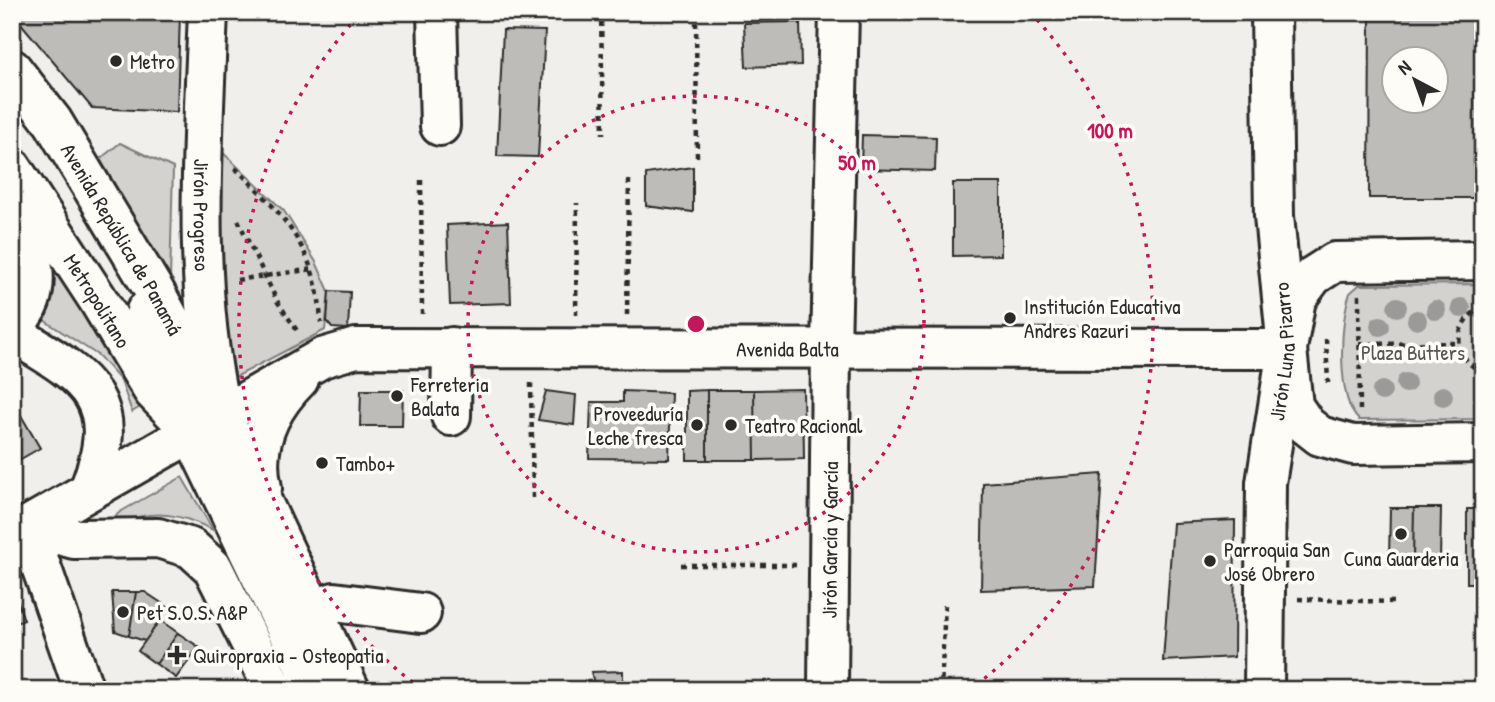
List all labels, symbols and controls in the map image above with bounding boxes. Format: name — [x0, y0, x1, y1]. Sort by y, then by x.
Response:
north arrow — [1380, 46, 1450, 116]
place label: Metro — [130, 47, 175, 76]
marker: Metro — [108, 53, 124, 69]
text: N — [1392, 54, 1416, 80]
text: 100 m — [1087, 116, 1133, 145]
street label: Avenida República de Panamá — [54, 138, 190, 340]
text: 50 m — [838, 148, 876, 177]
street label: Jirón Progreso — [187, 158, 217, 272]
street label: Metropolitano — [57, 248, 138, 353]
street label: Jirón Luna Pizarro — [1262, 281, 1302, 422]
place label: Institución Educativa Andres Razuri — [1024, 292, 1181, 345]
marker: Institución Educativa Andres Razuri — [1002, 310, 1018, 326]
centre of rings — [684, 312, 708, 336]
street label: Avenida Balta — [736, 334, 839, 363]
park label: Plaza Butters — [1361, 338, 1465, 367]
place label: Ferreteria Balata — [410, 370, 488, 423]
marker: Ferreteria Balata — [389, 388, 405, 404]
place label: Proveeduría Leche fresca — [588, 399, 683, 452]
place label: Teatro Racional — [745, 411, 863, 440]
marker: Proveeduría Leche fresca — [689, 417, 705, 433]
marker: Teatro Racional — [723, 417, 739, 433]
place label: Tambo+ — [336, 449, 396, 478]
marker: Tambo+ — [314, 455, 330, 471]
street label: Jirón García y García — [814, 461, 844, 619]
marker: Cuna Guarderia — [1393, 526, 1409, 542]
place label: Parroquia San José Obrero — [1224, 535, 1330, 588]
place label: Cuna Guarderia — [1344, 544, 1458, 573]
marker: Parroquia San José Obrero — [1202, 553, 1218, 569]
place label: Pet S.O.S. A&P — [137, 598, 248, 627]
marker: Pet S.O.S. A&P — [115, 604, 131, 620]
place label: Quiropraxia - Osteopatia — [193, 641, 383, 670]
marker: Quiropraxia - Osteopatia — [167, 645, 187, 665]

